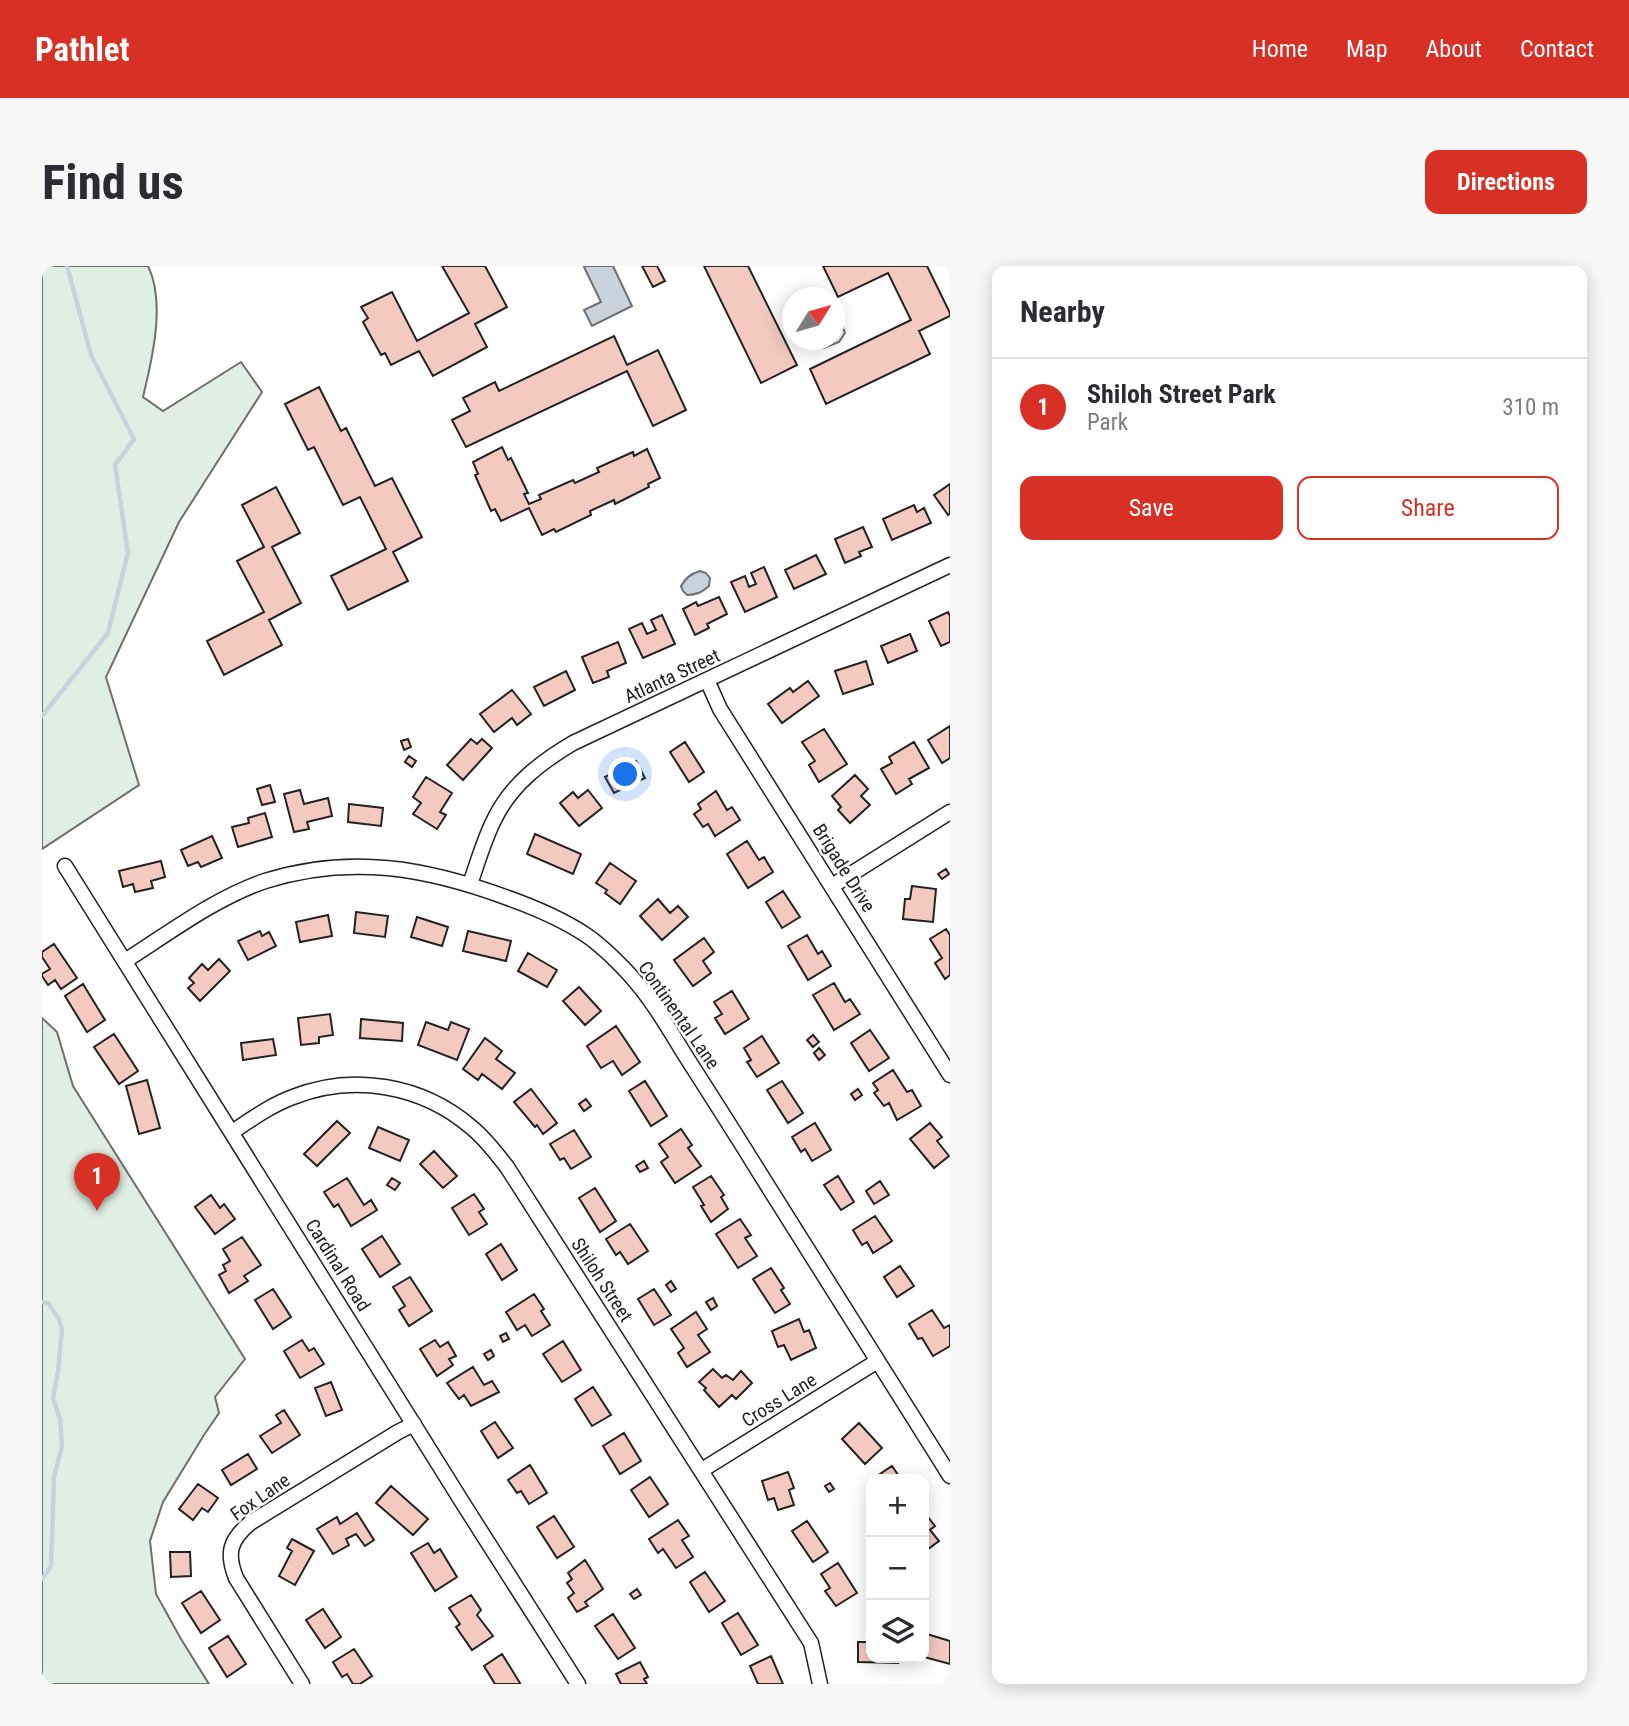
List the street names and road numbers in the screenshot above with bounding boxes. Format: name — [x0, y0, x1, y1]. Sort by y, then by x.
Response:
street label: Atlanta Street — [621, 644, 723, 708]
street label: Brigade Drive — [808, 820, 880, 916]
street label: Continental Lane — [633, 957, 725, 1073]
street label: Cardinal Road — [301, 1215, 375, 1315]
street label: Shiloh Street — [566, 1234, 638, 1326]
street label: Cross Lane — [737, 1368, 821, 1432]
street label: Fox Lane — [226, 1468, 294, 1526]

